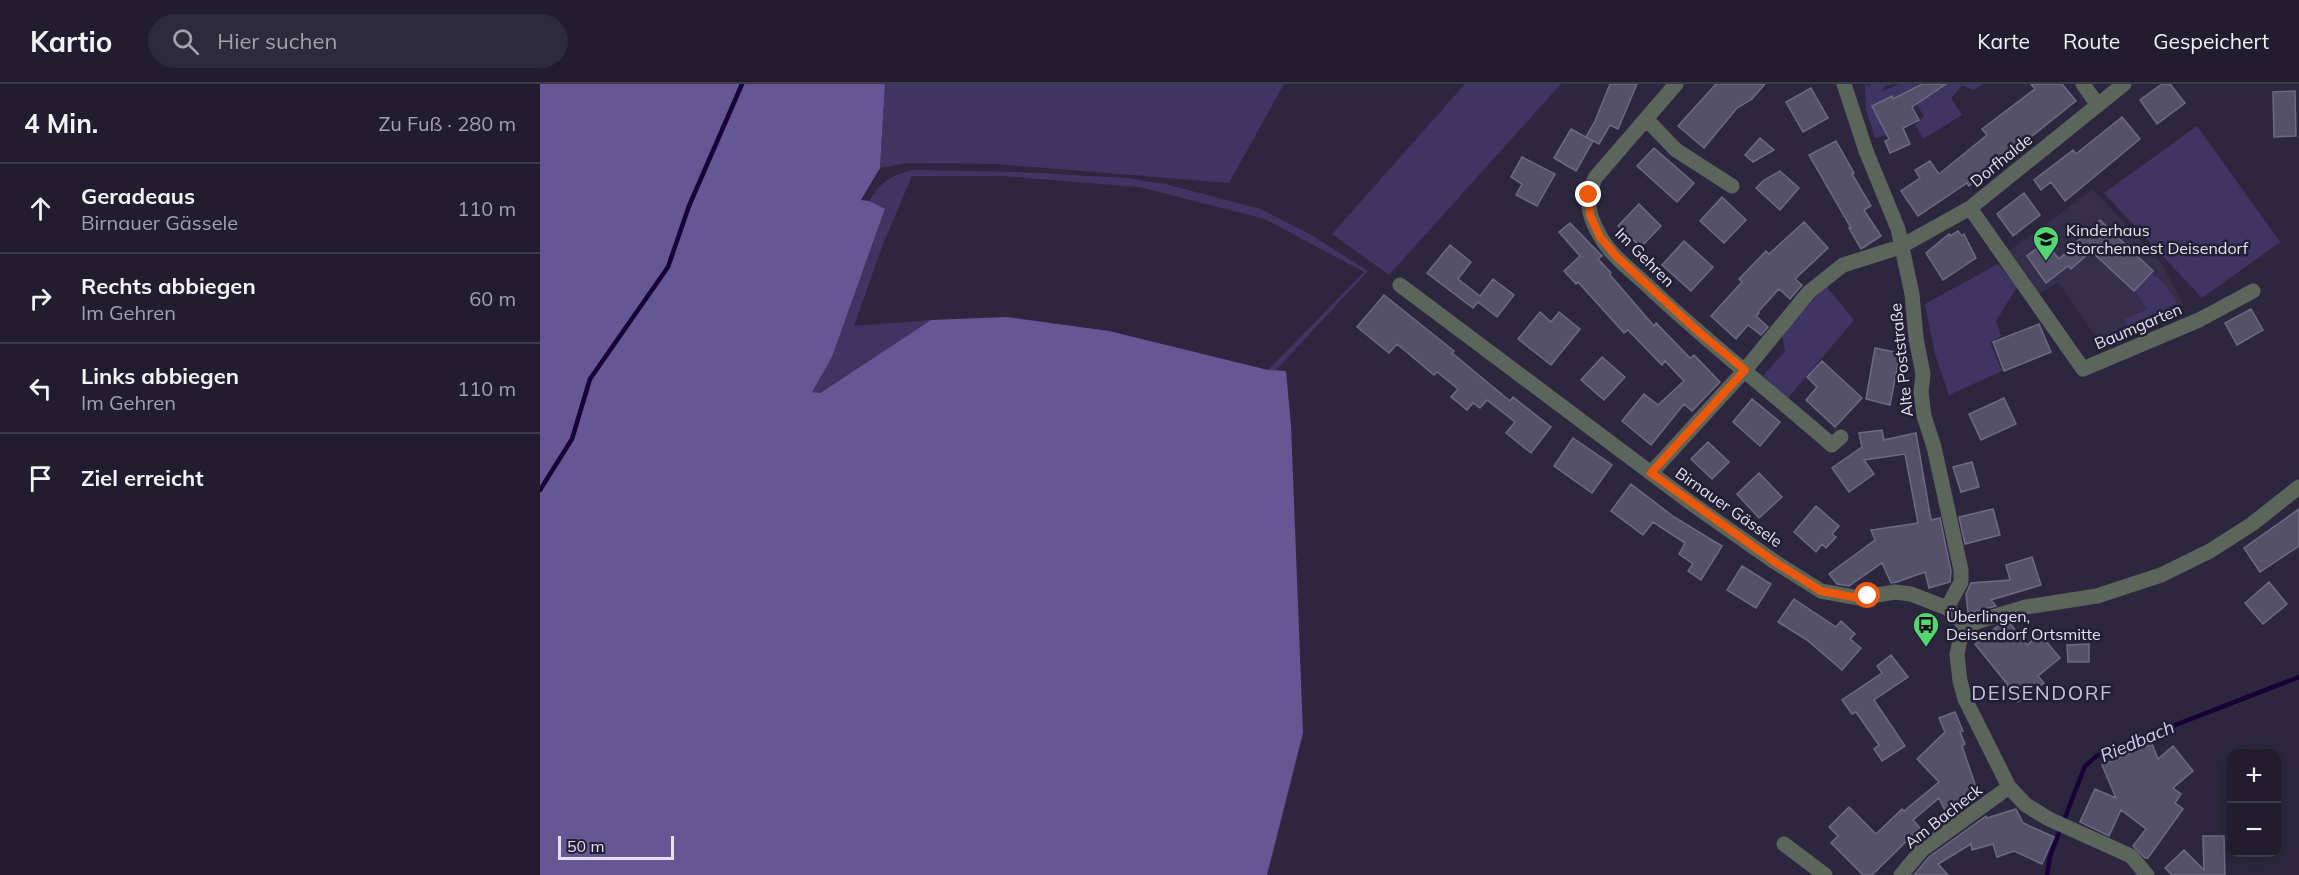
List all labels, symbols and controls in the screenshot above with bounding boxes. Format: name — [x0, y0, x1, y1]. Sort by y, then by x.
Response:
search box — [148, 14, 568, 68]
text: Kartio — [30, 24, 112, 59]
icon: search — [169, 25, 202, 58]
text: Hier suchen — [217, 27, 337, 55]
text: Karte — [1977, 28, 2030, 54]
text: Route — [2063, 28, 2120, 54]
text: Gespeichert — [2153, 28, 2269, 54]
text: 4 Min. — [24, 107, 98, 140]
text: Zu Fuß · 280 m — [378, 111, 516, 136]
street label: Dorfhalde — [1966, 129, 2036, 191]
route end — [1575, 181, 1601, 207]
text: Geradeaus — [81, 182, 195, 210]
icon: ahead — [24, 192, 57, 225]
text: 110 m — [457, 196, 516, 221]
text: Birnauer Gässele — [81, 210, 238, 235]
place label: Kinderhaus Storchennest Deisendorf — [2066, 220, 2249, 258]
street label: Im Gehren — [1611, 223, 1679, 291]
school or university icon: Kinderhaus Storchennest Deisendorf — [2031, 224, 2061, 262]
text: Rechts abbiegen — [81, 272, 256, 300]
icon: right — [24, 282, 57, 315]
text: 60 m — [469, 286, 516, 311]
street label: Baumgarten — [2091, 299, 2185, 353]
text: Im Gehren — [81, 300, 176, 325]
street label: Alte Poststraße — [1885, 302, 1917, 418]
text: Links abbiegen — [81, 362, 239, 390]
icon: left — [24, 372, 57, 405]
text: 110 m — [457, 376, 516, 401]
text: Im Gehren — [81, 390, 176, 415]
icon: arrive — [24, 462, 57, 495]
street label: Birnauer Gässele — [1672, 463, 1786, 551]
text: Ziel erreicht — [81, 464, 204, 492]
route start — [1854, 582, 1880, 608]
place label: Überlingen, Deisendorf Ortsmitte — [1946, 606, 2101, 644]
bus stop icon: Überlingen, Deisendorf Ortsmitte — [1911, 610, 1941, 648]
district label: DEISENDORF — [1971, 680, 2113, 705]
water label: Riedbach — [2096, 715, 2178, 767]
map controls — [2227, 749, 2281, 857]
button: + — [2227, 749, 2281, 803]
street label: Am Bacheck — [1900, 779, 1986, 852]
button: − — [2227, 803, 2281, 857]
scale bar — [558, 833, 674, 860]
text: 50 m — [567, 836, 604, 856]

